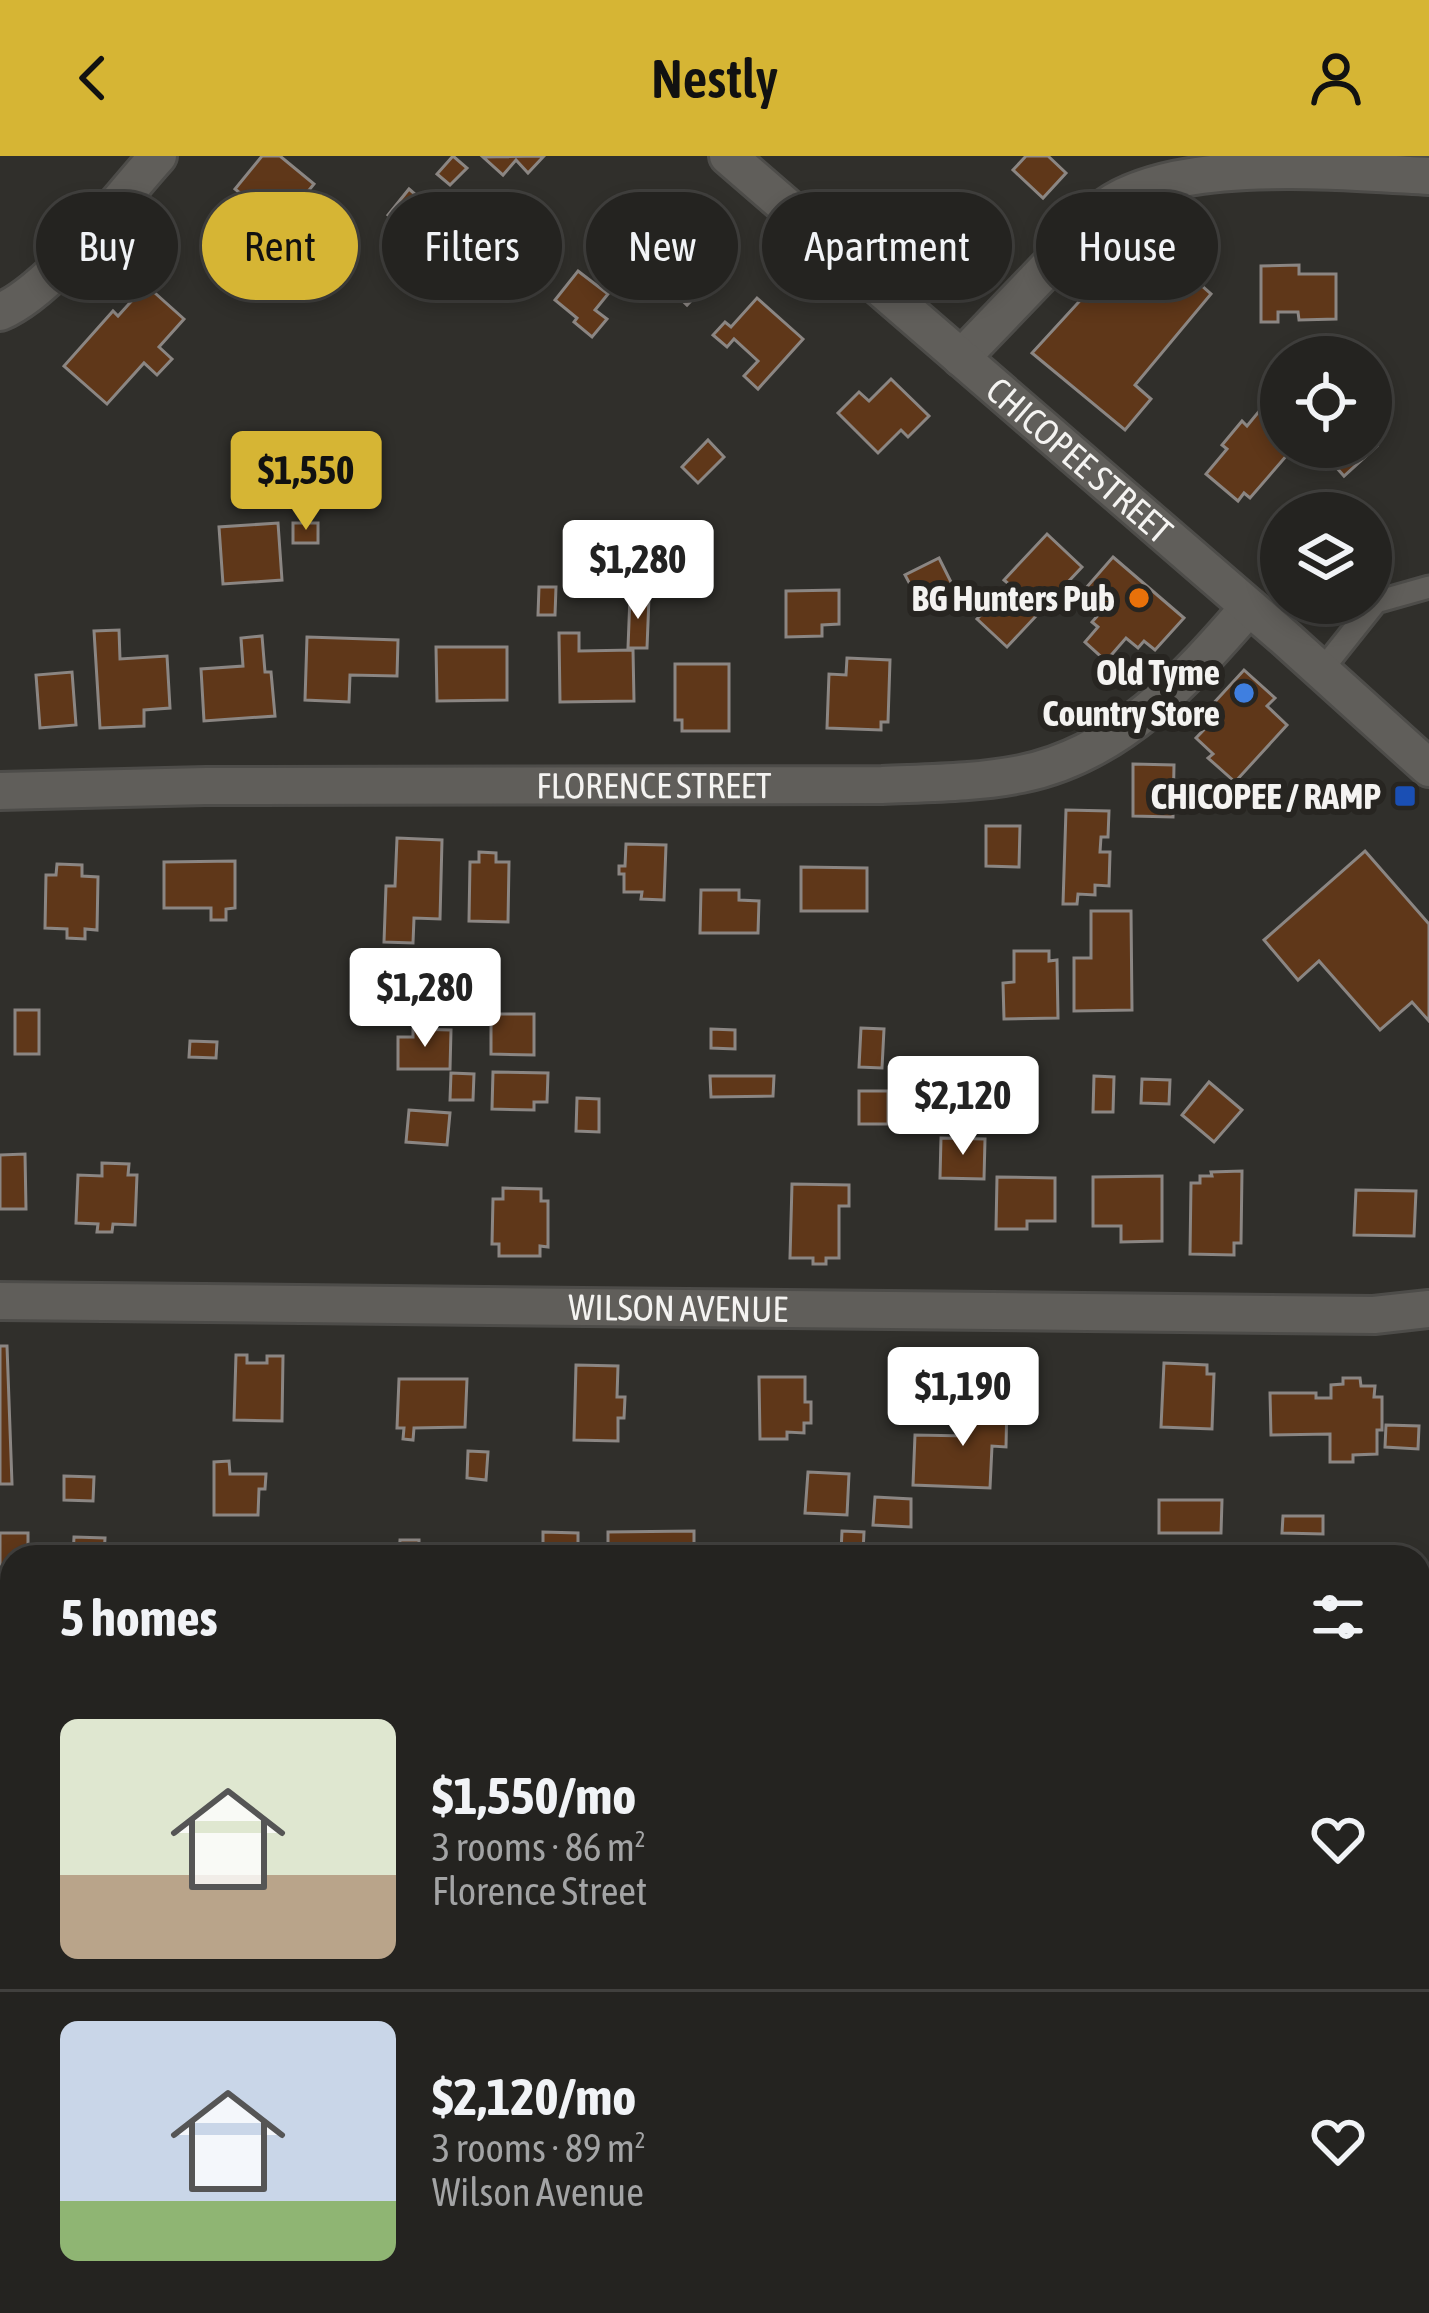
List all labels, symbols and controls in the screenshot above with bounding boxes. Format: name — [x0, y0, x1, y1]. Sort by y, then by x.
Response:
icon: back — [60, 45, 126, 111]
icon: person — [1303, 45, 1369, 111]
text: Nestly — [651, 48, 778, 109]
chip: Buy — [36, 192, 178, 300]
chip: Rent — [202, 192, 358, 300]
chip: Filters — [382, 192, 562, 300]
chip: New — [586, 192, 738, 300]
chip: Apartment — [762, 192, 1012, 300]
chip: House — [1036, 192, 1218, 300]
map controls — [1260, 336, 1392, 624]
button: locate — [1260, 336, 1392, 468]
street label: CHICOPEE STREET — [978, 369, 1181, 552]
pin: $1,550 — [208, 431, 404, 533]
text: $1,550 — [258, 448, 354, 492]
button: layers — [1260, 492, 1392, 624]
pin: $1,280 — [540, 520, 736, 622]
text: $1,280 — [590, 537, 686, 581]
place label: BG Hunters Pub — [911, 577, 1115, 619]
marker: BG Hunters Pub — [1126, 585, 1152, 611]
place label: Old Tyme Country Store — [1042, 651, 1220, 734]
marker: Old Tyme Country Store — [1231, 680, 1257, 706]
street label: FLORENCE STREET — [536, 764, 772, 807]
place label: CHICOPEE / RAMP — [1150, 775, 1381, 817]
marker: CHICOPEE / RAMP — [1392, 783, 1418, 809]
pin: $1,280 — [327, 948, 523, 1050]
text: $1,280 — [377, 965, 473, 1009]
pin: $2,120 — [865, 1056, 1061, 1158]
text: $2,120 — [915, 1073, 1011, 1117]
street label: WILSON AVENUE — [568, 1286, 788, 1330]
pin: $1,190 — [865, 1347, 1061, 1449]
text: $1,190 — [915, 1364, 1011, 1408]
icon: filters — [1305, 1584, 1371, 1650]
text: 5 homes — [60, 1588, 218, 1647]
text: $1,550/mo — [432, 1766, 636, 1825]
icon: home — [156, 1767, 300, 1911]
icon: heart — [1305, 1806, 1371, 1872]
text: 3 rooms · 86 m² — [432, 1825, 646, 1869]
text: Florence Street — [432, 1869, 647, 1913]
text: $2,120/mo — [432, 2067, 636, 2126]
icon: home — [156, 2069, 300, 2213]
icon: heart — [1305, 2108, 1371, 2174]
text: 3 rooms · 89 m² — [432, 2126, 646, 2170]
text: Wilson Avenue — [432, 2170, 644, 2214]

